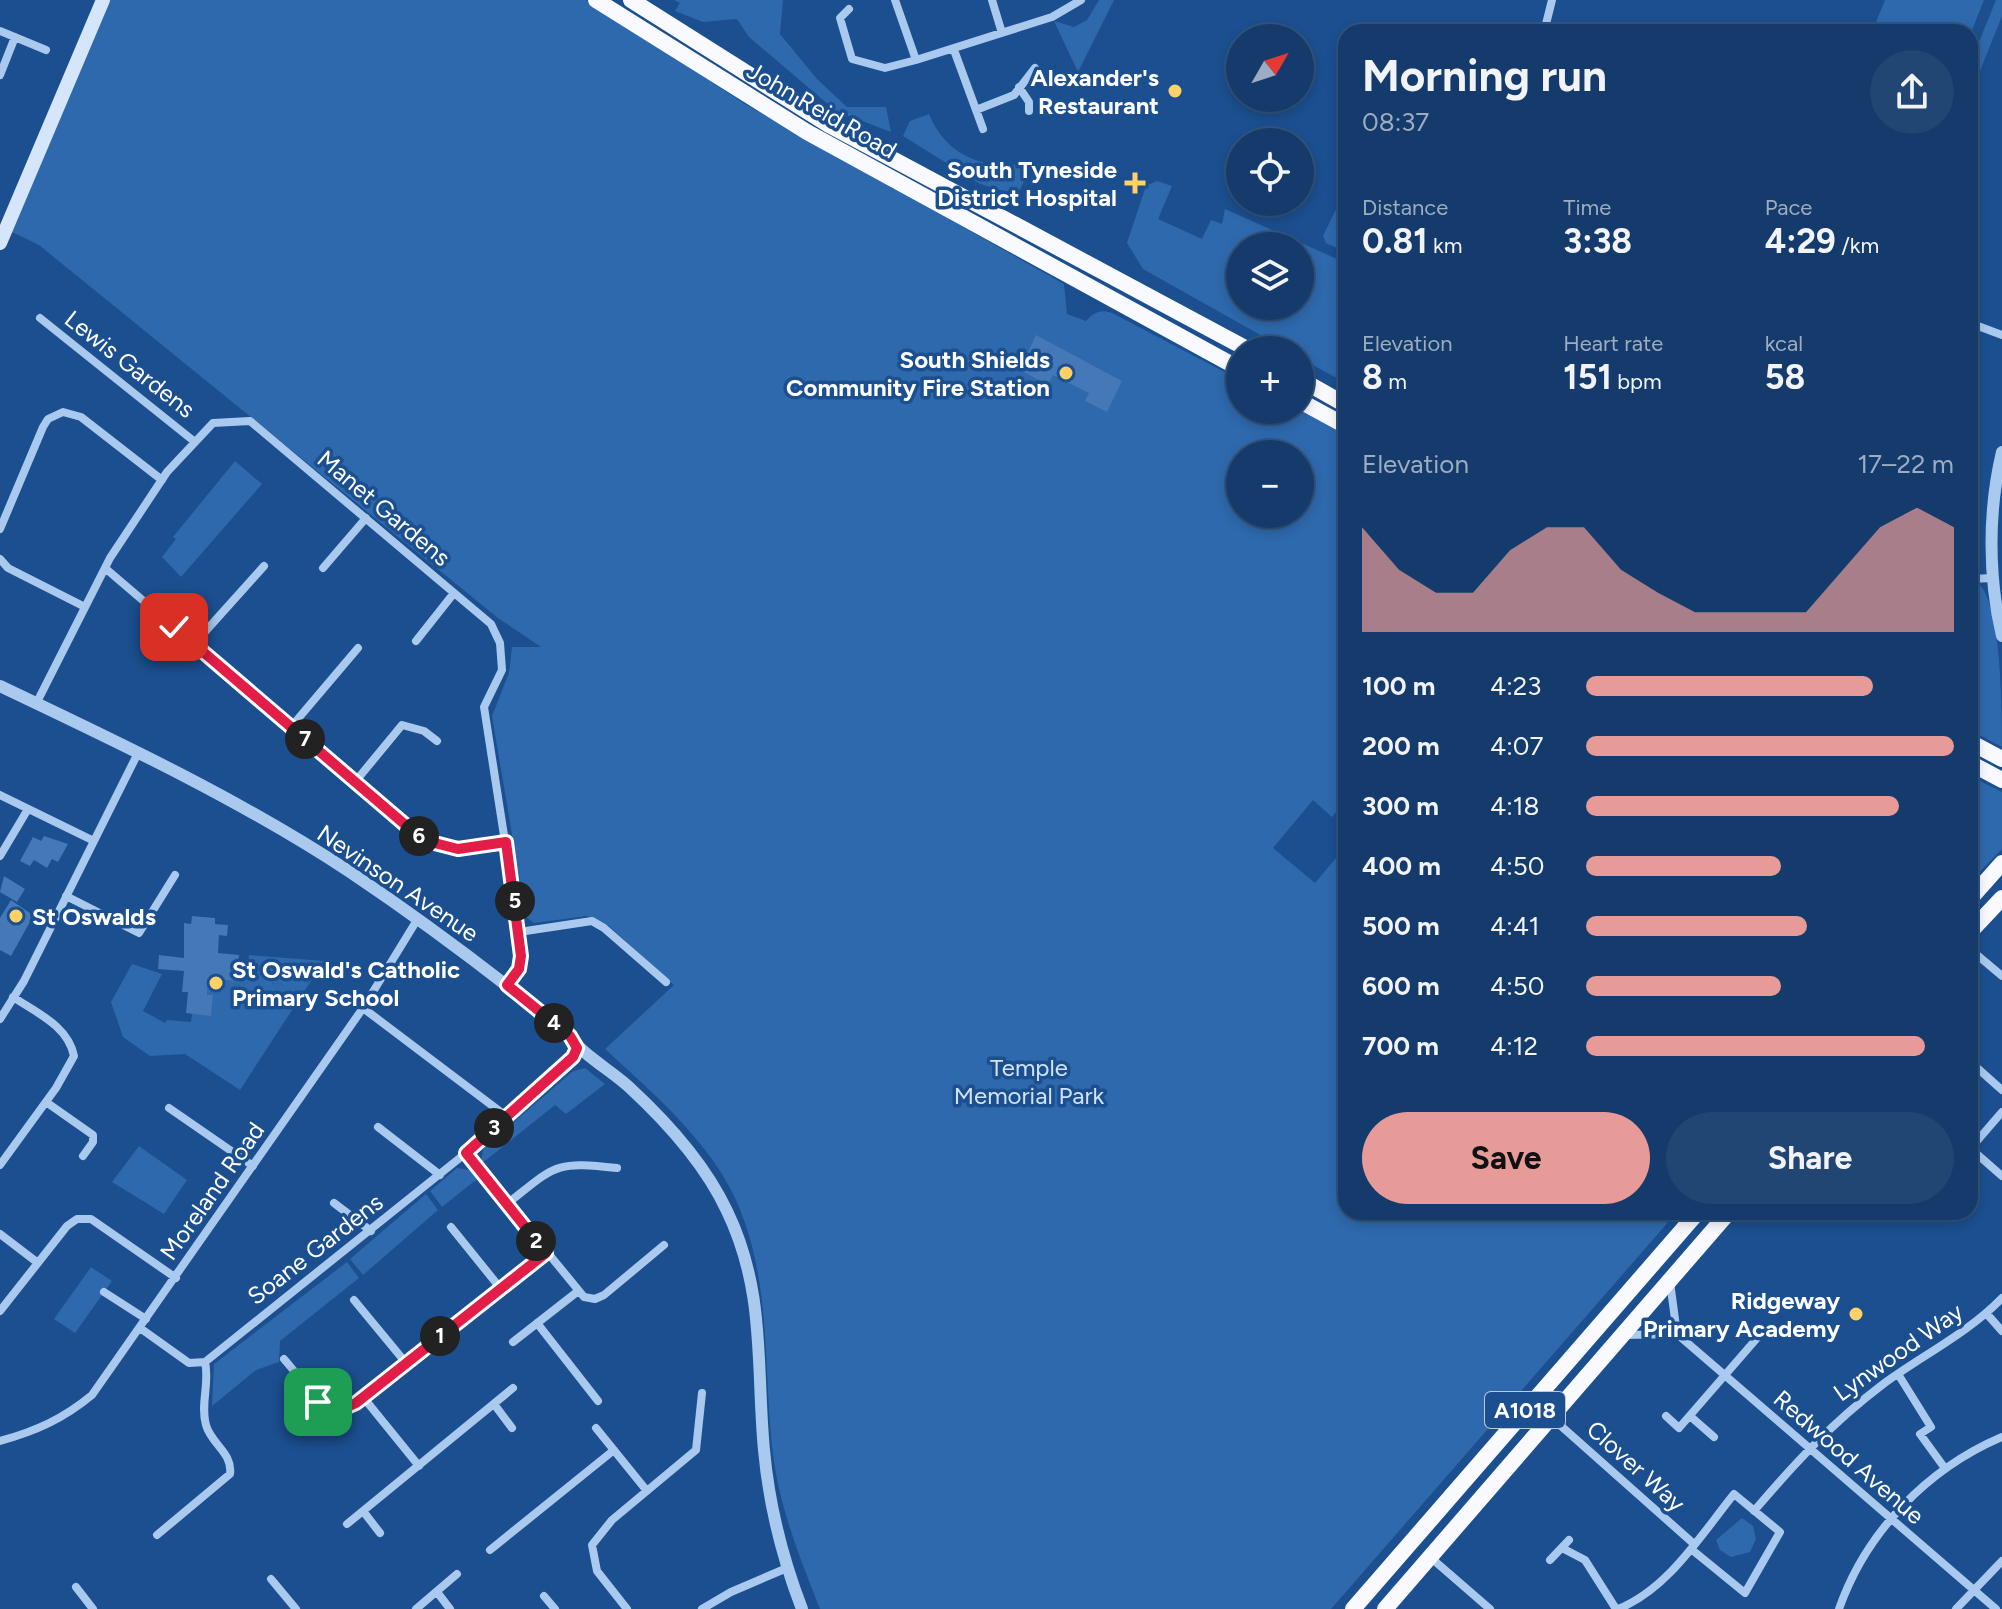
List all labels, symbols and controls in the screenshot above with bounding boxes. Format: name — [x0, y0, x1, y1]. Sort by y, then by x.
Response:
north arrow — [1226, 24, 1314, 112]
map controls — [1226, 24, 1314, 528]
text: Morning run — [1362, 49, 1607, 102]
button: share — [1870, 50, 1954, 134]
street label: John Reid Road — [742, 55, 902, 165]
place label: Alexander's Restaurant — [1031, 63, 1159, 120]
marker: Alexander's Restaurant — [1166, 82, 1184, 100]
text: 08:37 — [1362, 106, 1429, 138]
button: locate — [1226, 128, 1314, 216]
place label: South Tyneside District Hospital — [937, 155, 1117, 212]
marker: South Tyneside District Hospital — [1124, 172, 1146, 194]
text: Distance — [1362, 194, 1448, 221]
text: Time — [1563, 194, 1611, 221]
text: Pace — [1765, 194, 1812, 221]
text: 0.81 — [1362, 221, 1428, 262]
text: 3:38 — [1563, 221, 1632, 262]
text: 4:29 — [1765, 221, 1836, 262]
button: layers — [1226, 232, 1314, 320]
text: km — [1428, 232, 1462, 259]
text: /km — [1836, 232, 1879, 259]
street label: Lewis Gardens — [59, 304, 201, 424]
text: Elevation — [1362, 330, 1452, 357]
text: Heart rate — [1563, 330, 1663, 357]
text: kcal — [1765, 330, 1803, 357]
button: + — [1226, 336, 1314, 424]
place label: South Shields Community Fire Station — [786, 345, 1050, 402]
text: 8 — [1362, 357, 1383, 398]
text: 151 — [1563, 357, 1612, 398]
text: 58 — [1765, 357, 1805, 398]
marker: South Shields Community Fire Station — [1057, 364, 1075, 382]
text: m — [1383, 368, 1407, 395]
text: bpm — [1612, 368, 1662, 395]
button: − — [1226, 440, 1314, 528]
street label: Manet Gardens — [312, 444, 456, 572]
text: Elevation — [1362, 448, 1469, 480]
text: 17–22 m — [1857, 448, 1954, 480]
pin — [140, 593, 208, 661]
icon: check — [152, 605, 196, 649]
text: 100 m — [1362, 670, 1436, 702]
text: 4:23 — [1490, 670, 1541, 702]
pin: 7 — [285, 719, 325, 759]
text: 7 — [299, 725, 311, 752]
text: 200 m — [1362, 730, 1440, 762]
text: 4:07 — [1490, 730, 1543, 762]
text: 300 m — [1362, 790, 1439, 822]
text: 4:18 — [1490, 790, 1539, 822]
pin: 6 — [399, 816, 439, 856]
street label: Nevinson Avenue — [312, 818, 484, 948]
text: 6 — [413, 822, 425, 849]
text: 400 m — [1362, 850, 1441, 882]
text: 4:50 — [1490, 850, 1544, 882]
pin: 5 — [495, 881, 535, 921]
text: 5 — [509, 887, 521, 914]
place label: St Oswalds — [32, 902, 156, 931]
marker: St Oswalds — [7, 907, 25, 925]
text: 500 m — [1362, 910, 1440, 942]
text: 4:41 — [1490, 910, 1540, 942]
place label: St Oswald's Catholic Primary School — [232, 955, 460, 1012]
text: 600 m — [1362, 970, 1440, 1002]
text: 4:50 — [1490, 970, 1544, 1002]
marker: St Oswald's Catholic Primary School — [207, 974, 225, 992]
pin: 4 — [534, 1003, 574, 1043]
text: 4 — [547, 1009, 561, 1036]
text: 700 m — [1362, 1030, 1439, 1062]
text: 4:12 — [1490, 1030, 1538, 1062]
park label: Temple Memorial Park — [954, 1053, 1105, 1110]
pin: 3 — [474, 1108, 514, 1148]
button: Save — [1362, 1112, 1650, 1204]
button: Share — [1666, 1112, 1954, 1204]
text: 3 — [488, 1114, 500, 1141]
street label: Moreland Road — [154, 1116, 270, 1266]
street label: Soane Gardens — [242, 1187, 388, 1311]
pin: 2 — [516, 1221, 556, 1261]
text: 2 — [530, 1227, 542, 1254]
place label: Ridgeway Primary Academy — [1643, 1286, 1840, 1343]
street label: Lynwood Way — [1828, 1297, 1969, 1407]
marker: Ridgeway Primary Academy — [1847, 1305, 1865, 1323]
pin: 1 — [420, 1316, 460, 1356]
text: 1 — [435, 1322, 445, 1349]
pin — [284, 1368, 352, 1436]
icon: arrive — [296, 1380, 340, 1424]
street label: Redwood Avenue — [1768, 1384, 1930, 1530]
road number: A1018 — [1485, 1392, 1565, 1428]
street label: Clover Way — [1581, 1414, 1691, 1518]

